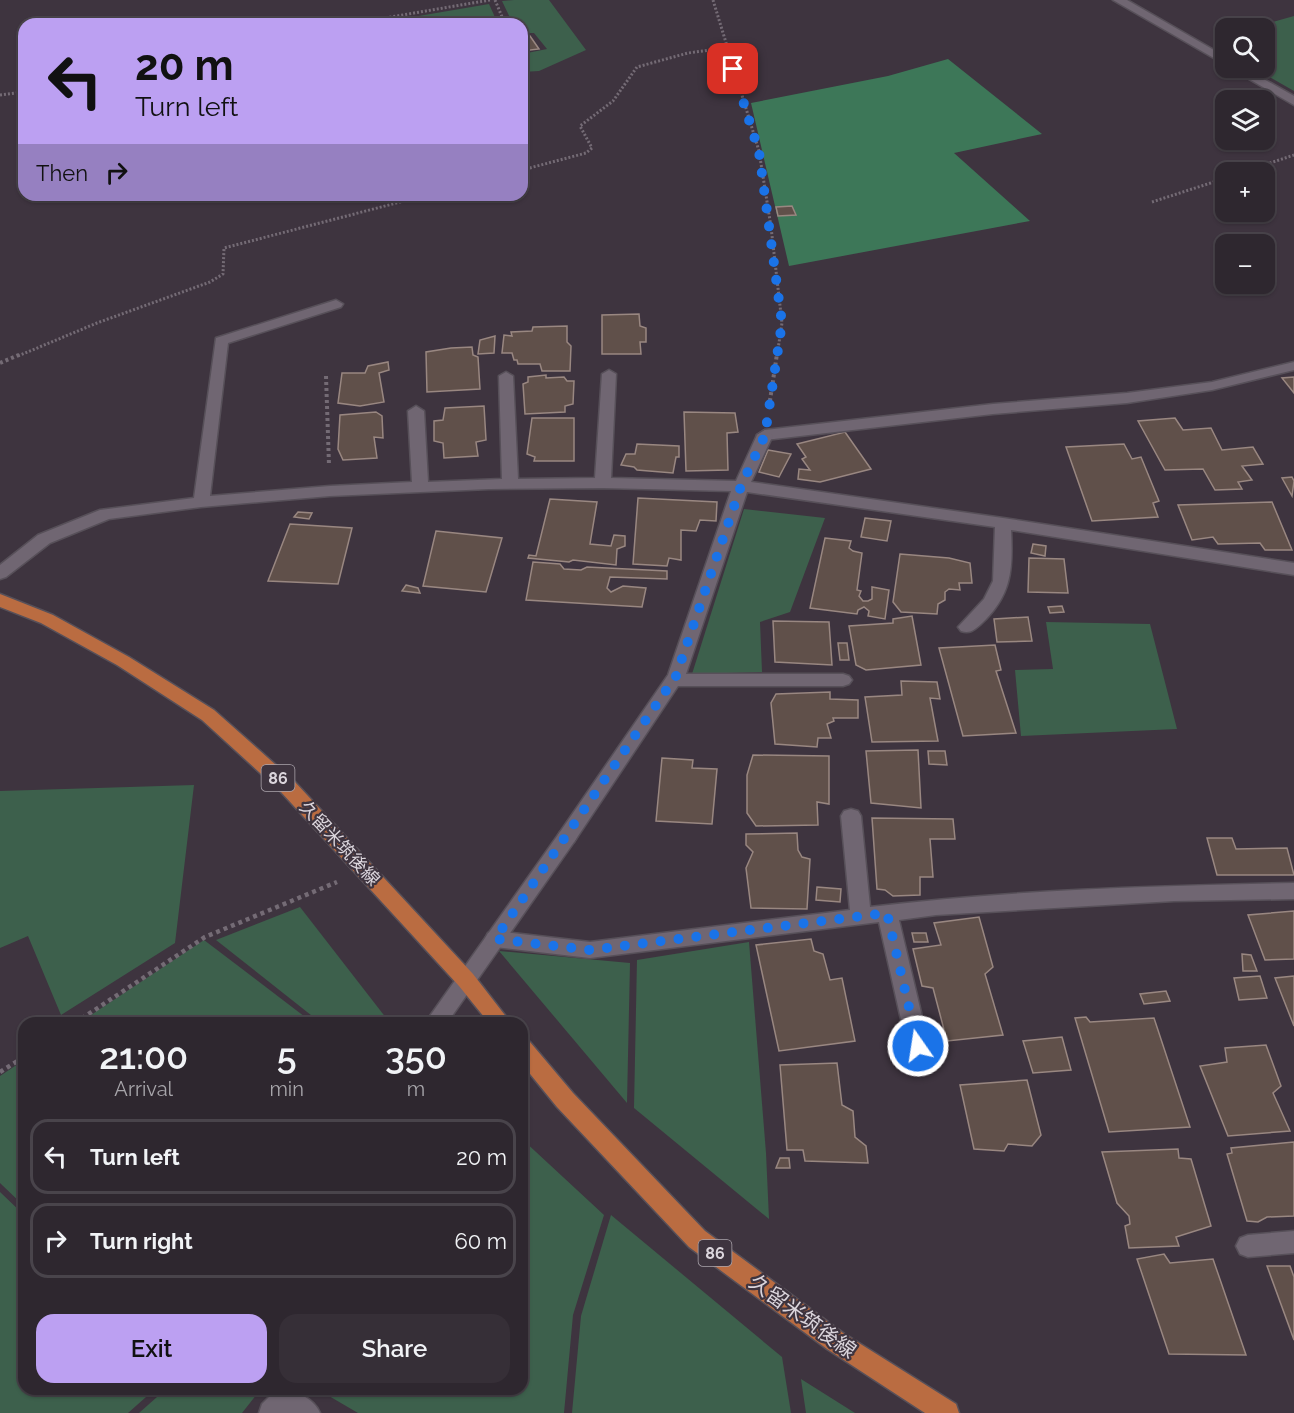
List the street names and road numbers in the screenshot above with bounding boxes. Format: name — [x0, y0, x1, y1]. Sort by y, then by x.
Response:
road number: 86 — [262, 765, 294, 791]
street label: 久留米筑後線 — [295, 796, 385, 890]
road number: 86 — [698, 1240, 732, 1266]
street label: 久留米筑後線 — [745, 1269, 861, 1363]

